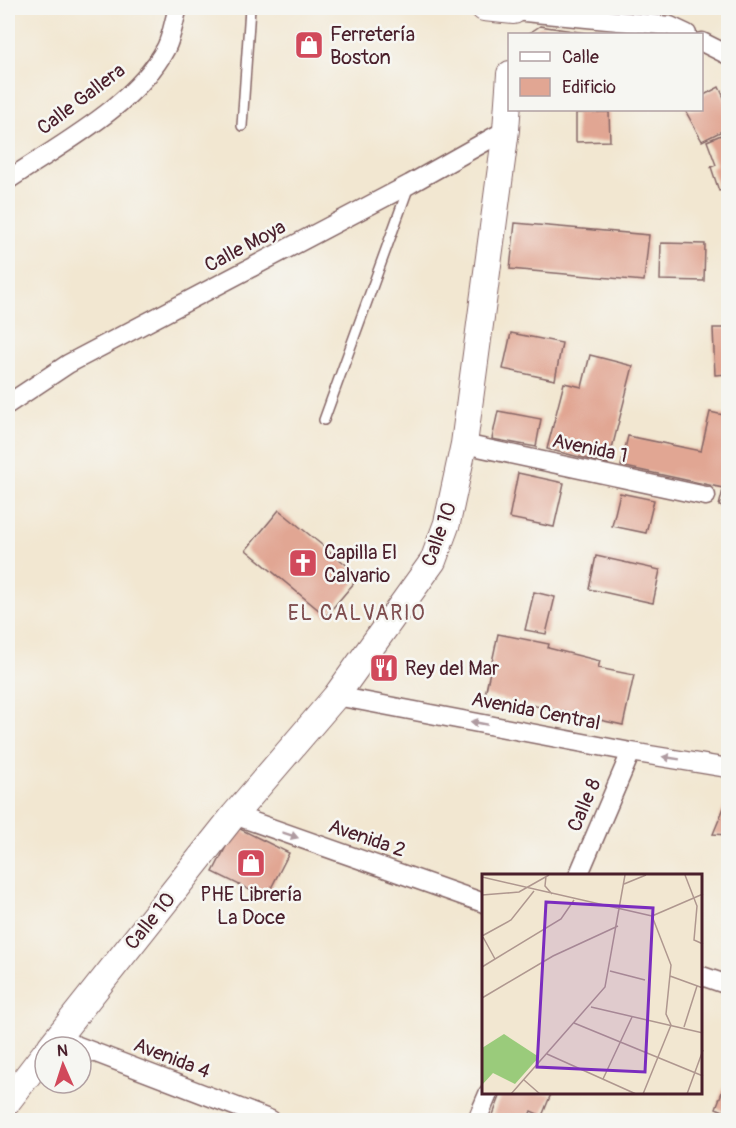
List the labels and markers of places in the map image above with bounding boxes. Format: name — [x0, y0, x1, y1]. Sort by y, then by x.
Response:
place label: Ferretería Boston — [330, 22, 415, 70]
shop icon: Ferretería Boston — [293, 29, 325, 61]
place label: Capilla El Calvario — [324, 540, 397, 588]
church icon: Capilla El Calvario — [287, 547, 319, 579]
restaurant icon: Rey del Mar — [368, 652, 400, 684]
place label: Rey del Mar — [405, 656, 499, 681]
shop icon: PHE Librería La Doce — [235, 847, 267, 879]
place label: PHE Librería La Doce — [200, 882, 302, 930]

